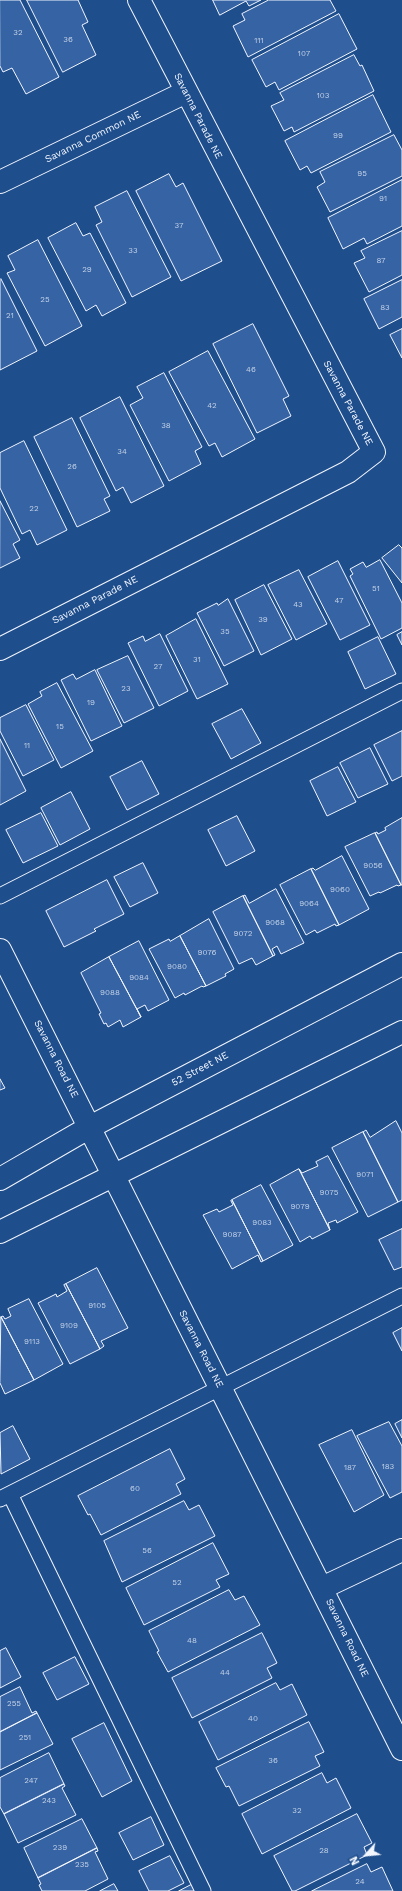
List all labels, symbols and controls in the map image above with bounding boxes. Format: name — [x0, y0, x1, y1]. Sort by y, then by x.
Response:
house number: 32 — [13, 28, 23, 38]
house number: 36 — [63, 35, 73, 45]
house number: 111 — [254, 36, 264, 46]
house number: 107 — [298, 49, 310, 59]
street label: Savanna Parade NE — [171, 71, 225, 161]
house number: 103 — [317, 91, 329, 101]
street label: Savanna Common NE — [43, 109, 143, 165]
house number: 99 — [333, 131, 343, 141]
house number: 95 — [357, 169, 367, 179]
house number: 91 — [379, 194, 387, 204]
house number: 37 — [175, 221, 183, 231]
house number: 33 — [128, 246, 138, 256]
house number: 87 — [376, 256, 386, 266]
house number: 29 — [82, 265, 92, 275]
house number: 25 — [40, 295, 50, 305]
house number: 83 — [380, 303, 390, 313]
house number: 21 — [6, 311, 14, 321]
street label: Savanna Parade NE — [321, 358, 375, 448]
house number: 46 — [246, 365, 256, 375]
house number: 42 — [207, 401, 217, 411]
house number: 38 — [161, 421, 171, 431]
house number: 34 — [117, 447, 127, 457]
house number: 26 — [67, 462, 77, 472]
house number: 22 — [29, 504, 39, 514]
street label: Savanna Parade NE — [50, 573, 140, 627]
house number: 51 — [372, 584, 380, 594]
house number: 47 — [335, 596, 343, 606]
house number: 43 — [293, 600, 303, 610]
house number: 39 — [258, 615, 268, 625]
house number: 35 — [220, 627, 230, 637]
house number: 31 — [193, 655, 201, 665]
house number: 27 — [154, 662, 162, 672]
house number: 23 — [121, 684, 131, 694]
house number: 19 — [87, 698, 95, 708]
house number: 15 — [56, 722, 64, 732]
house number: 11 — [24, 741, 30, 751]
house number: 9056 — [363, 861, 383, 871]
house number: 9060 — [330, 885, 350, 895]
house number: 9064 — [299, 899, 319, 909]
house number: 9068 — [265, 918, 285, 928]
house number: 9072 — [234, 929, 252, 939]
house number: 9076 — [198, 948, 216, 958]
house number: 9080 — [167, 962, 187, 972]
house number: 9084 — [129, 973, 149, 983]
house number: 9088 — [100, 988, 120, 998]
street label: Savanna Road NE — [31, 1018, 81, 1100]
street label: 52 Street NE — [170, 1049, 230, 1089]
house number: 9071 — [356, 1170, 374, 1180]
house number: 9075 — [320, 1188, 338, 1198]
house number: 9079 — [290, 1202, 310, 1212]
house number: 9083 — [252, 1218, 272, 1228]
house number: 9087 — [222, 1230, 242, 1240]
house number: 9105 — [88, 1301, 106, 1311]
street label: Savanna Road NE — [176, 1308, 226, 1390]
house number: 9109 — [60, 1321, 78, 1331]
house number: 9113 — [24, 1337, 40, 1347]
house number: 183 — [382, 1462, 394, 1472]
house number: 187 — [344, 1463, 356, 1473]
house number: 60 — [130, 1484, 140, 1494]
house number: 56 — [142, 1546, 152, 1556]
house number: 52 — [172, 1578, 182, 1588]
street label: Savanna Road NE — [323, 1597, 371, 1679]
house number: 48 — [187, 1636, 197, 1646]
house number: 44 — [220, 1668, 230, 1678]
house number: 255 — [7, 1699, 21, 1709]
house number: 40 — [248, 1714, 258, 1724]
house number: 251 — [19, 1733, 31, 1743]
house number: 36 — [268, 1756, 278, 1766]
house number: 247 — [24, 1776, 38, 1786]
house number: 243 — [42, 1796, 56, 1806]
house number: 32 — [292, 1806, 302, 1816]
north arrow — [346, 1835, 386, 1875]
house number: 239 — [53, 1843, 67, 1853]
house number: 28 — [319, 1846, 329, 1856]
text: N — [347, 1854, 363, 1867]
house number: 235 — [75, 1860, 89, 1870]
house number: 24 — [355, 1877, 365, 1887]

